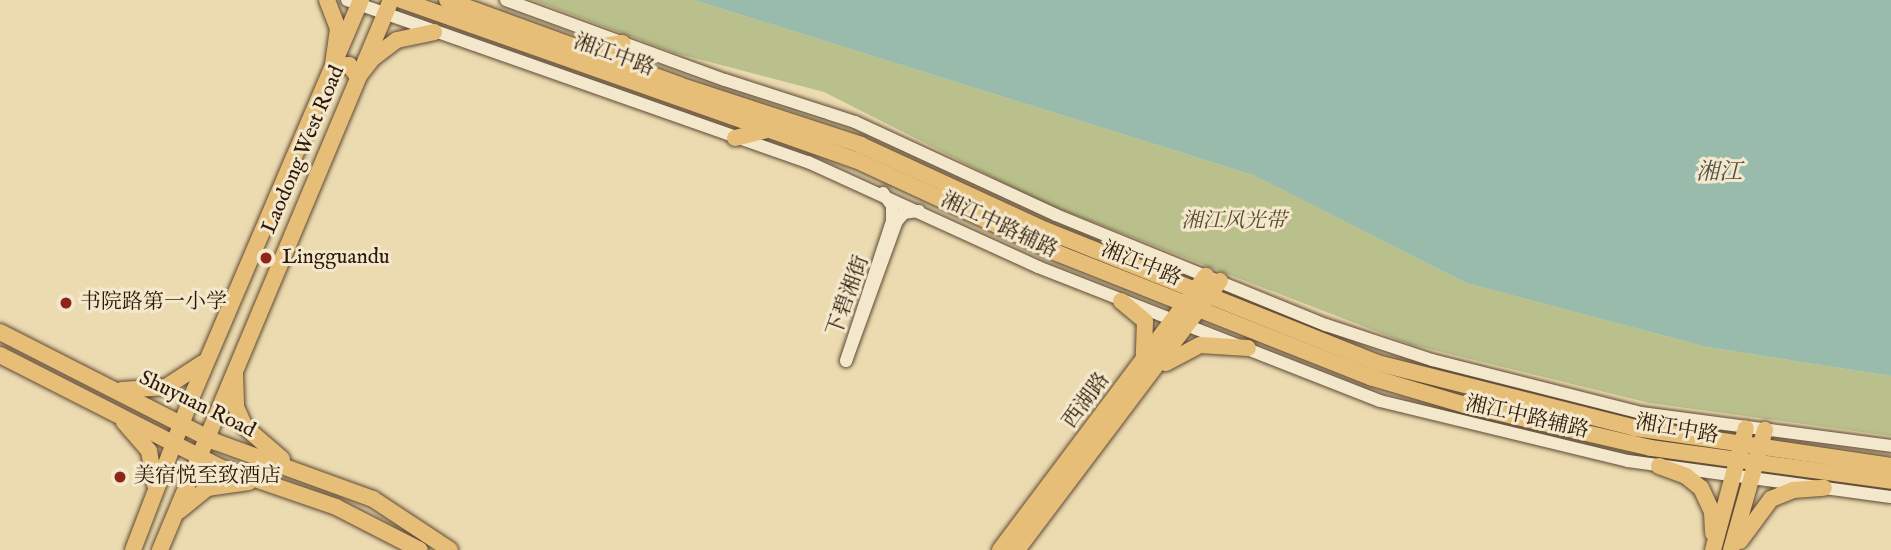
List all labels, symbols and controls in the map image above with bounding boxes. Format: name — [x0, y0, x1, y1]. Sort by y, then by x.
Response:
street label: 湘江中路 — [570, 30, 658, 82]
street label: Laodong West Road — [257, 62, 351, 238]
water label: 湘江 — [1696, 159, 1742, 187]
street label: 湘江中路辅路 — [937, 188, 1061, 264]
park label: 湘江风光带 — [1182, 209, 1286, 235]
street label: 湘江中路 — [1097, 238, 1185, 292]
place label: Lingguandu — [282, 245, 390, 271]
marker: Lingguandu — [256, 248, 276, 268]
street label: 下碧湘街 — [823, 252, 875, 340]
place label: 书院路第一小学 — [80, 290, 227, 316]
marker: 书院路第一小学 — [58, 295, 74, 311]
street label: Shuyuan Road — [135, 366, 259, 444]
street label: 西湖路 — [1058, 368, 1116, 434]
street label: 湘江中路辅路 — [1463, 392, 1591, 444]
street label: 湘江中路 — [1633, 410, 1721, 450]
place label: 美宿悦至致酒店 — [134, 464, 281, 490]
marker: 美宿悦至致酒店 — [112, 469, 128, 485]

